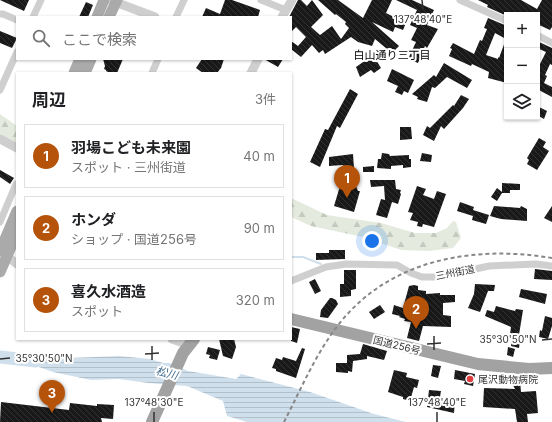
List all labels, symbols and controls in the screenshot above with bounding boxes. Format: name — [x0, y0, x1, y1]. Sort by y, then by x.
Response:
map controls — [504, 12, 540, 120]
button: + — [504, 12, 540, 48]
text: 137°48'40"E — [394, 13, 452, 25]
search box — [16, 16, 292, 60]
icon: search — [30, 27, 52, 49]
text: ここで検索 — [62, 30, 137, 49]
district label: 白山通り三丁目 — [354, 48, 431, 62]
button: − — [504, 48, 540, 84]
button: layers — [504, 84, 540, 120]
text: 周辺 — [32, 90, 66, 110]
text: 3件 — [255, 91, 276, 107]
text: 羽場こども未来園 — [71, 138, 191, 157]
text: 1 — [43, 148, 49, 164]
text: 40 m — [243, 148, 275, 164]
text: スポット · 三州街道 — [71, 159, 186, 175]
pin: 1 — [334, 165, 360, 198]
text: ホンダ — [71, 210, 116, 229]
text: 2 — [42, 220, 50, 236]
text: 90 m — [244, 220, 275, 236]
text: ショップ · 国道256号 — [71, 231, 197, 247]
your location — [362, 231, 382, 251]
street label: 三州街道 — [434, 262, 476, 282]
text: 喜久水酒造 — [71, 282, 146, 301]
text: 3 — [42, 292, 50, 308]
text: 320 m — [236, 292, 275, 308]
pin: 2 — [403, 296, 429, 329]
text: スポット — [71, 303, 123, 319]
street label: 国道256号 — [372, 333, 422, 357]
text: 35°30'50"N — [480, 333, 536, 345]
text: 35°30'50"N — [16, 352, 72, 364]
water label: 松川 — [155, 363, 180, 383]
place label: 尾沢動物病院 — [478, 373, 538, 385]
marker: 尾沢動物病院 — [465, 374, 475, 384]
pin: 3 — [39, 380, 65, 413]
text: 137°48'30"E — [125, 396, 183, 408]
text: 137°48'40"E — [408, 396, 466, 408]

